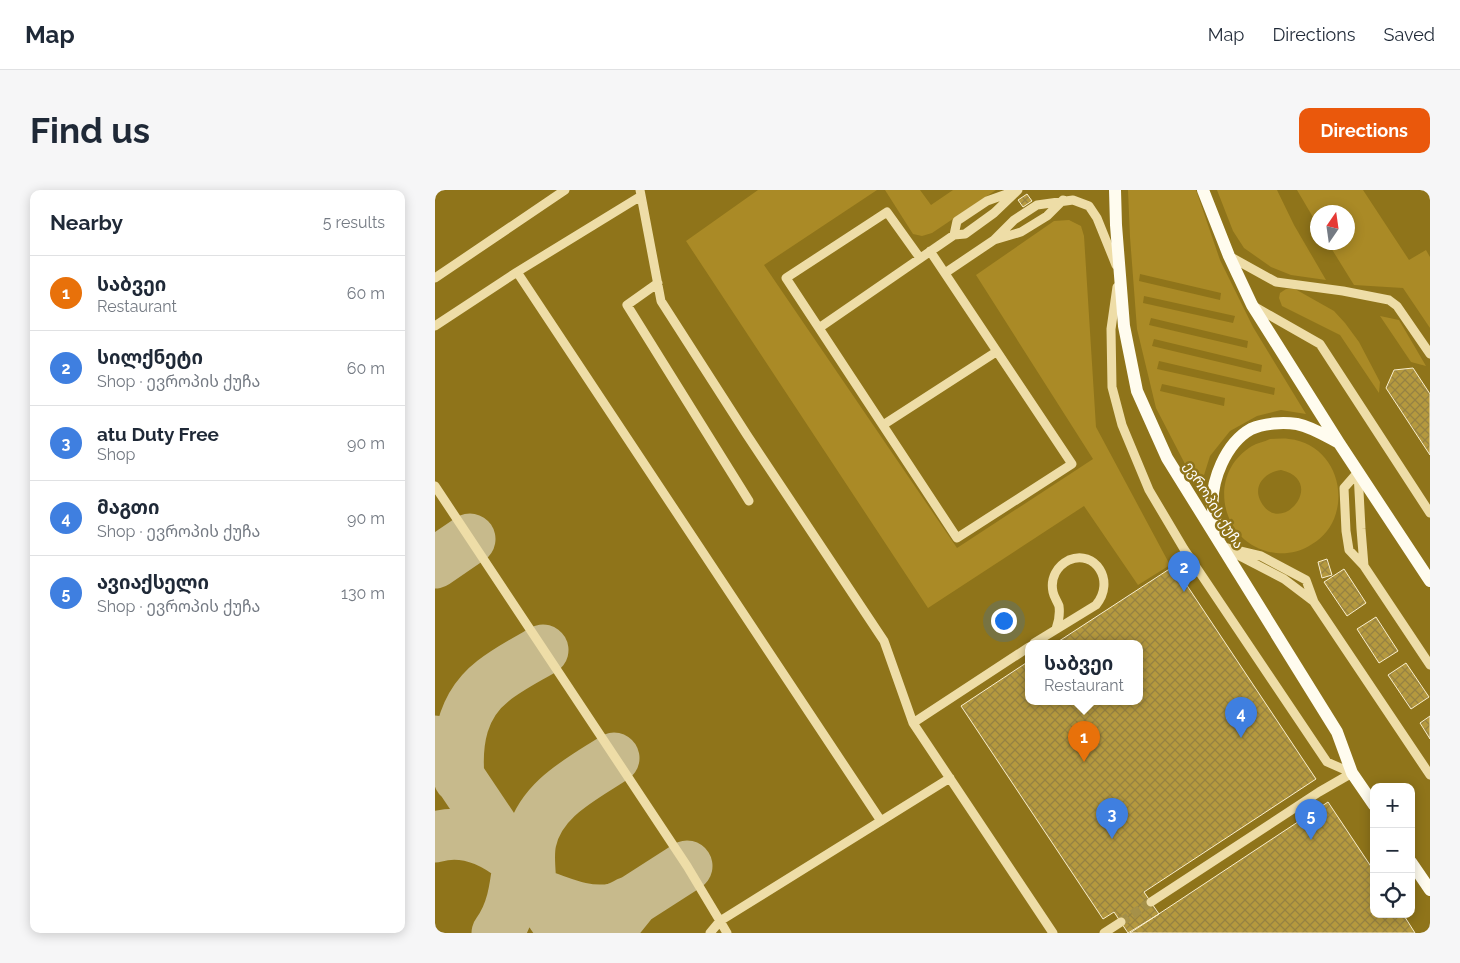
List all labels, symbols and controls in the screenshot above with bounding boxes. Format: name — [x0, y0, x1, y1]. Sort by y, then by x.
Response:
text: Map — [25, 20, 75, 49]
text: Map — [1208, 24, 1244, 45]
text: Directions — [1272, 24, 1356, 45]
text: Saved — [1384, 24, 1435, 45]
button: Directions — [1299, 108, 1430, 153]
text: Find us — [30, 110, 150, 151]
north arrow — [1310, 205, 1355, 250]
text: Nearby — [50, 210, 123, 235]
text: 5 results — [323, 213, 385, 232]
text: საბვეი — [97, 273, 166, 295]
text: 1 — [62, 284, 70, 303]
text: 60 m — [347, 284, 385, 303]
text: Restaurant — [97, 297, 177, 316]
text: სილქნეტი — [97, 346, 203, 368]
text: 2 — [61, 359, 71, 378]
text: 60 m — [347, 359, 385, 378]
text: Shop · ევროპის ქუჩა — [97, 372, 260, 391]
text: atu Duty Free — [97, 423, 219, 445]
text: 3 — [62, 434, 70, 453]
text: 90 m — [347, 434, 385, 453]
text: Shop — [97, 445, 135, 464]
street label: ევროპის ქუჩა — [1180, 459, 1247, 552]
text: მაგთი — [97, 496, 159, 518]
text: 4 — [61, 509, 71, 528]
text: 90 m — [347, 509, 385, 528]
text: Shop · ევროპის ქუჩა — [97, 522, 260, 541]
pin: 2 — [1168, 551, 1200, 592]
text: ავიაქსელი — [97, 571, 209, 593]
text: 5 — [62, 584, 70, 603]
text: 130 m — [341, 584, 385, 603]
text: Shop · ევროპის ქუჩა — [97, 597, 260, 616]
your location — [991, 608, 1017, 634]
popup — [1025, 640, 1143, 705]
text: საბვეი — [1044, 652, 1113, 674]
text: Restaurant — [1044, 676, 1124, 695]
pin: 4 — [1225, 697, 1257, 738]
pin: 1 — [1068, 721, 1100, 762]
map controls — [1370, 783, 1415, 918]
button: + — [1370, 783, 1415, 828]
pin: 3 — [1096, 798, 1128, 839]
pin: 5 — [1295, 799, 1327, 840]
button: − — [1370, 828, 1415, 873]
button: locate — [1370, 873, 1415, 918]

